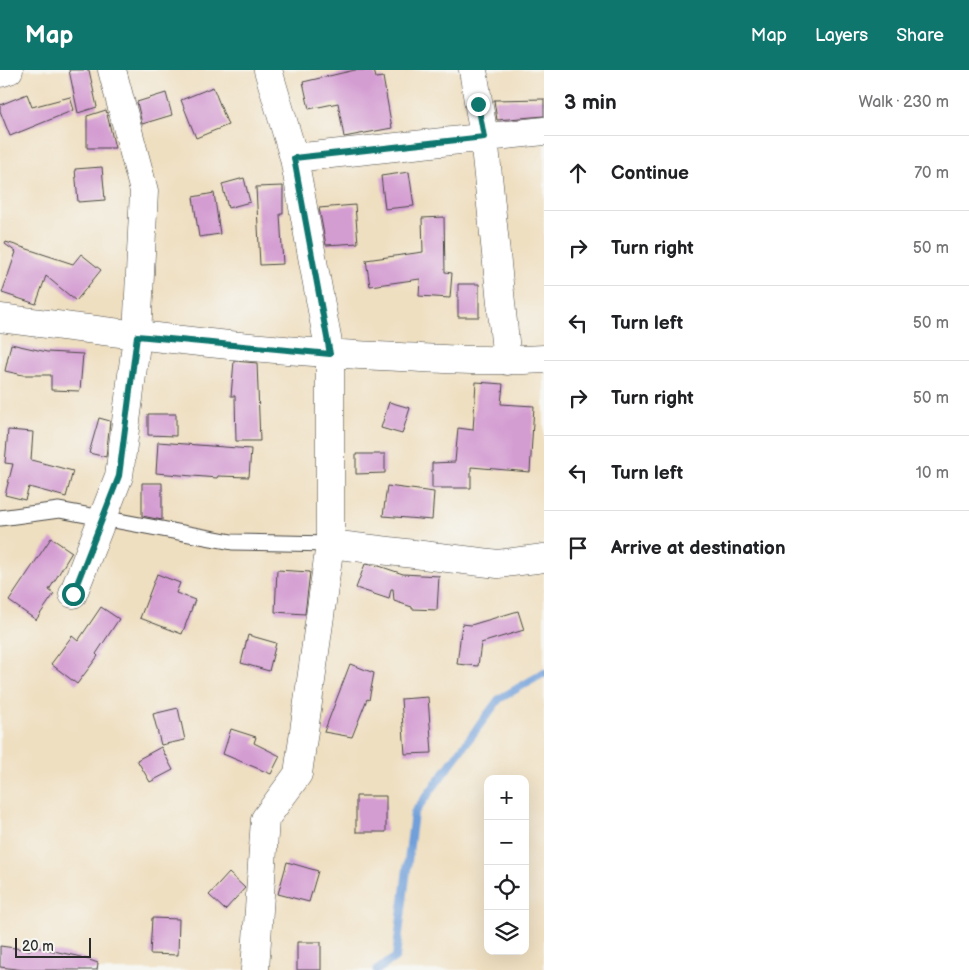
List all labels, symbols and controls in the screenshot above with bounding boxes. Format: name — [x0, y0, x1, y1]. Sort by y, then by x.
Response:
text: Map — [25, 21, 73, 50]
text: Map — [751, 25, 787, 46]
text: Layers — [815, 25, 868, 46]
text: Share — [896, 25, 944, 46]
text: 3 min — [564, 90, 617, 115]
route end — [467, 93, 490, 116]
text: Walk · 230 m — [859, 93, 949, 112]
icon: ahead — [564, 159, 592, 187]
text: Continue — [611, 162, 689, 185]
text: 70 m — [914, 164, 949, 183]
icon: right — [564, 234, 592, 262]
text: Turn right — [611, 237, 694, 260]
text: 50 m — [913, 239, 949, 258]
icon: left — [564, 309, 592, 337]
text: Turn left — [611, 312, 683, 335]
text: 50 m — [913, 314, 949, 333]
icon: right — [564, 384, 592, 412]
text: Turn right — [611, 387, 694, 410]
text: 50 m — [913, 389, 949, 408]
icon: left — [564, 459, 592, 487]
text: Turn left — [611, 462, 683, 485]
text: 10 m — [916, 464, 949, 483]
icon: arrive — [564, 534, 592, 562]
text: Arrive at destination — [611, 537, 786, 560]
route start — [62, 583, 85, 606]
map controls — [484, 775, 529, 955]
button: + — [484, 775, 529, 820]
button: − — [484, 820, 529, 865]
button: locate — [484, 865, 529, 910]
button: layers — [484, 910, 529, 955]
scale bar — [15, 935, 91, 958]
text: 20 m — [22, 938, 54, 955]

